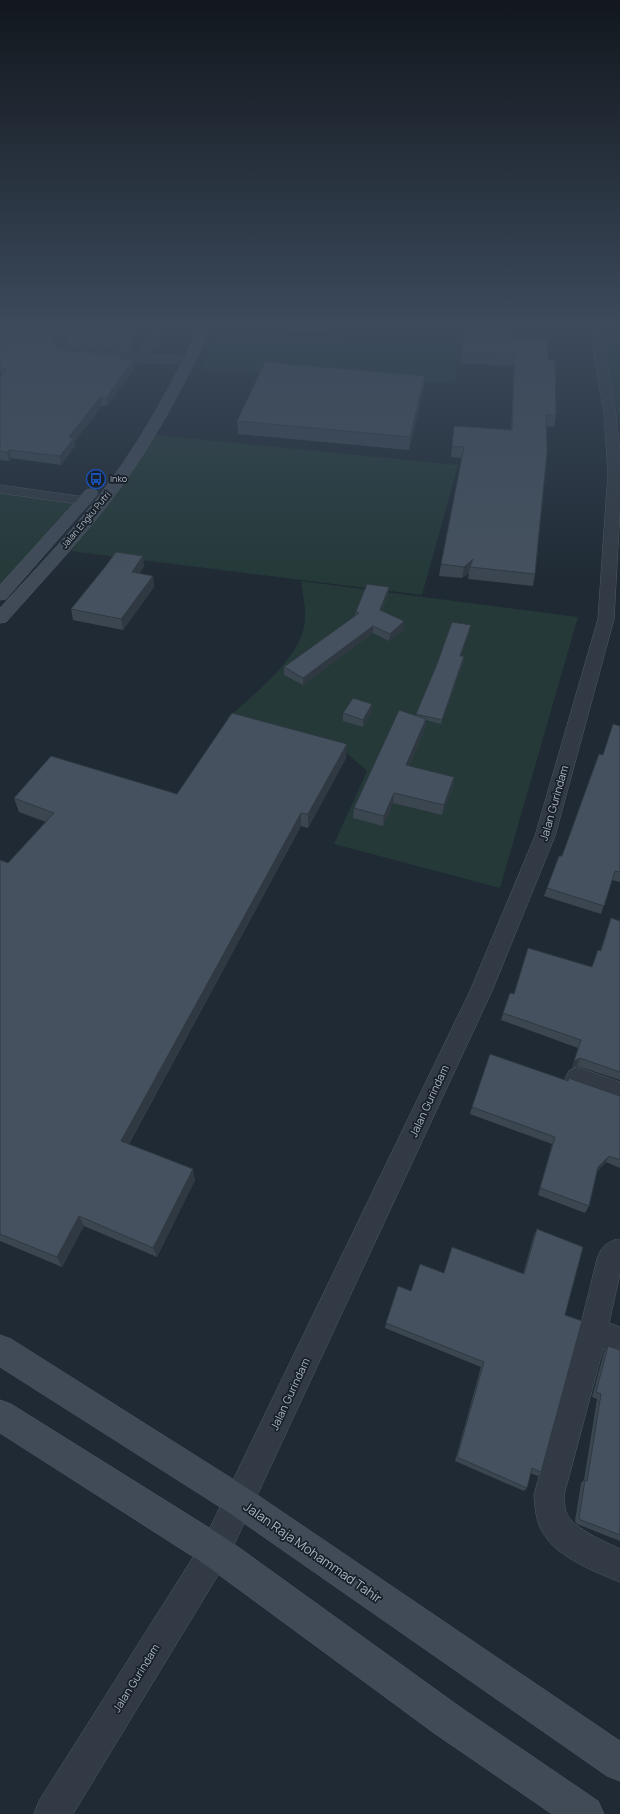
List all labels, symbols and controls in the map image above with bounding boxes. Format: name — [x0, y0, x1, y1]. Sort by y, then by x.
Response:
bus stop icon: Inko — [85, 468, 107, 490]
place label: Inko — [110, 472, 127, 485]
street label: Jalan Engku Putri — [58, 488, 113, 551]
street label: Jalan Gurindam — [536, 763, 571, 842]
street label: Jalan Gurindam — [405, 1062, 452, 1139]
street label: Jalan Gurindam — [266, 1355, 313, 1432]
street label: Jalan Raja Mohammad Tahir — [240, 1497, 386, 1607]
street label: Jalan Gurindam — [109, 1641, 163, 1715]

